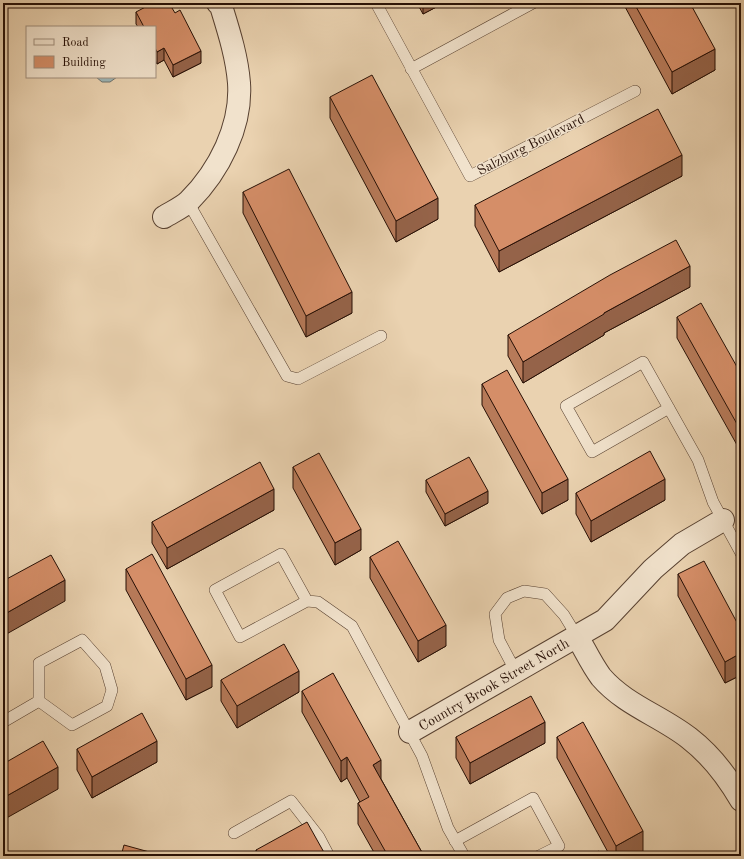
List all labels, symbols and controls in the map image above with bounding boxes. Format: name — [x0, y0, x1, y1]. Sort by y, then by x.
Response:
legend — [26, 26, 156, 78]
text: Road — [62, 37, 89, 49]
text: Building — [62, 57, 106, 69]
street label: Salzburg Boulevard — [475, 112, 587, 178]
street label: Country Brook Street North — [417, 636, 572, 734]

